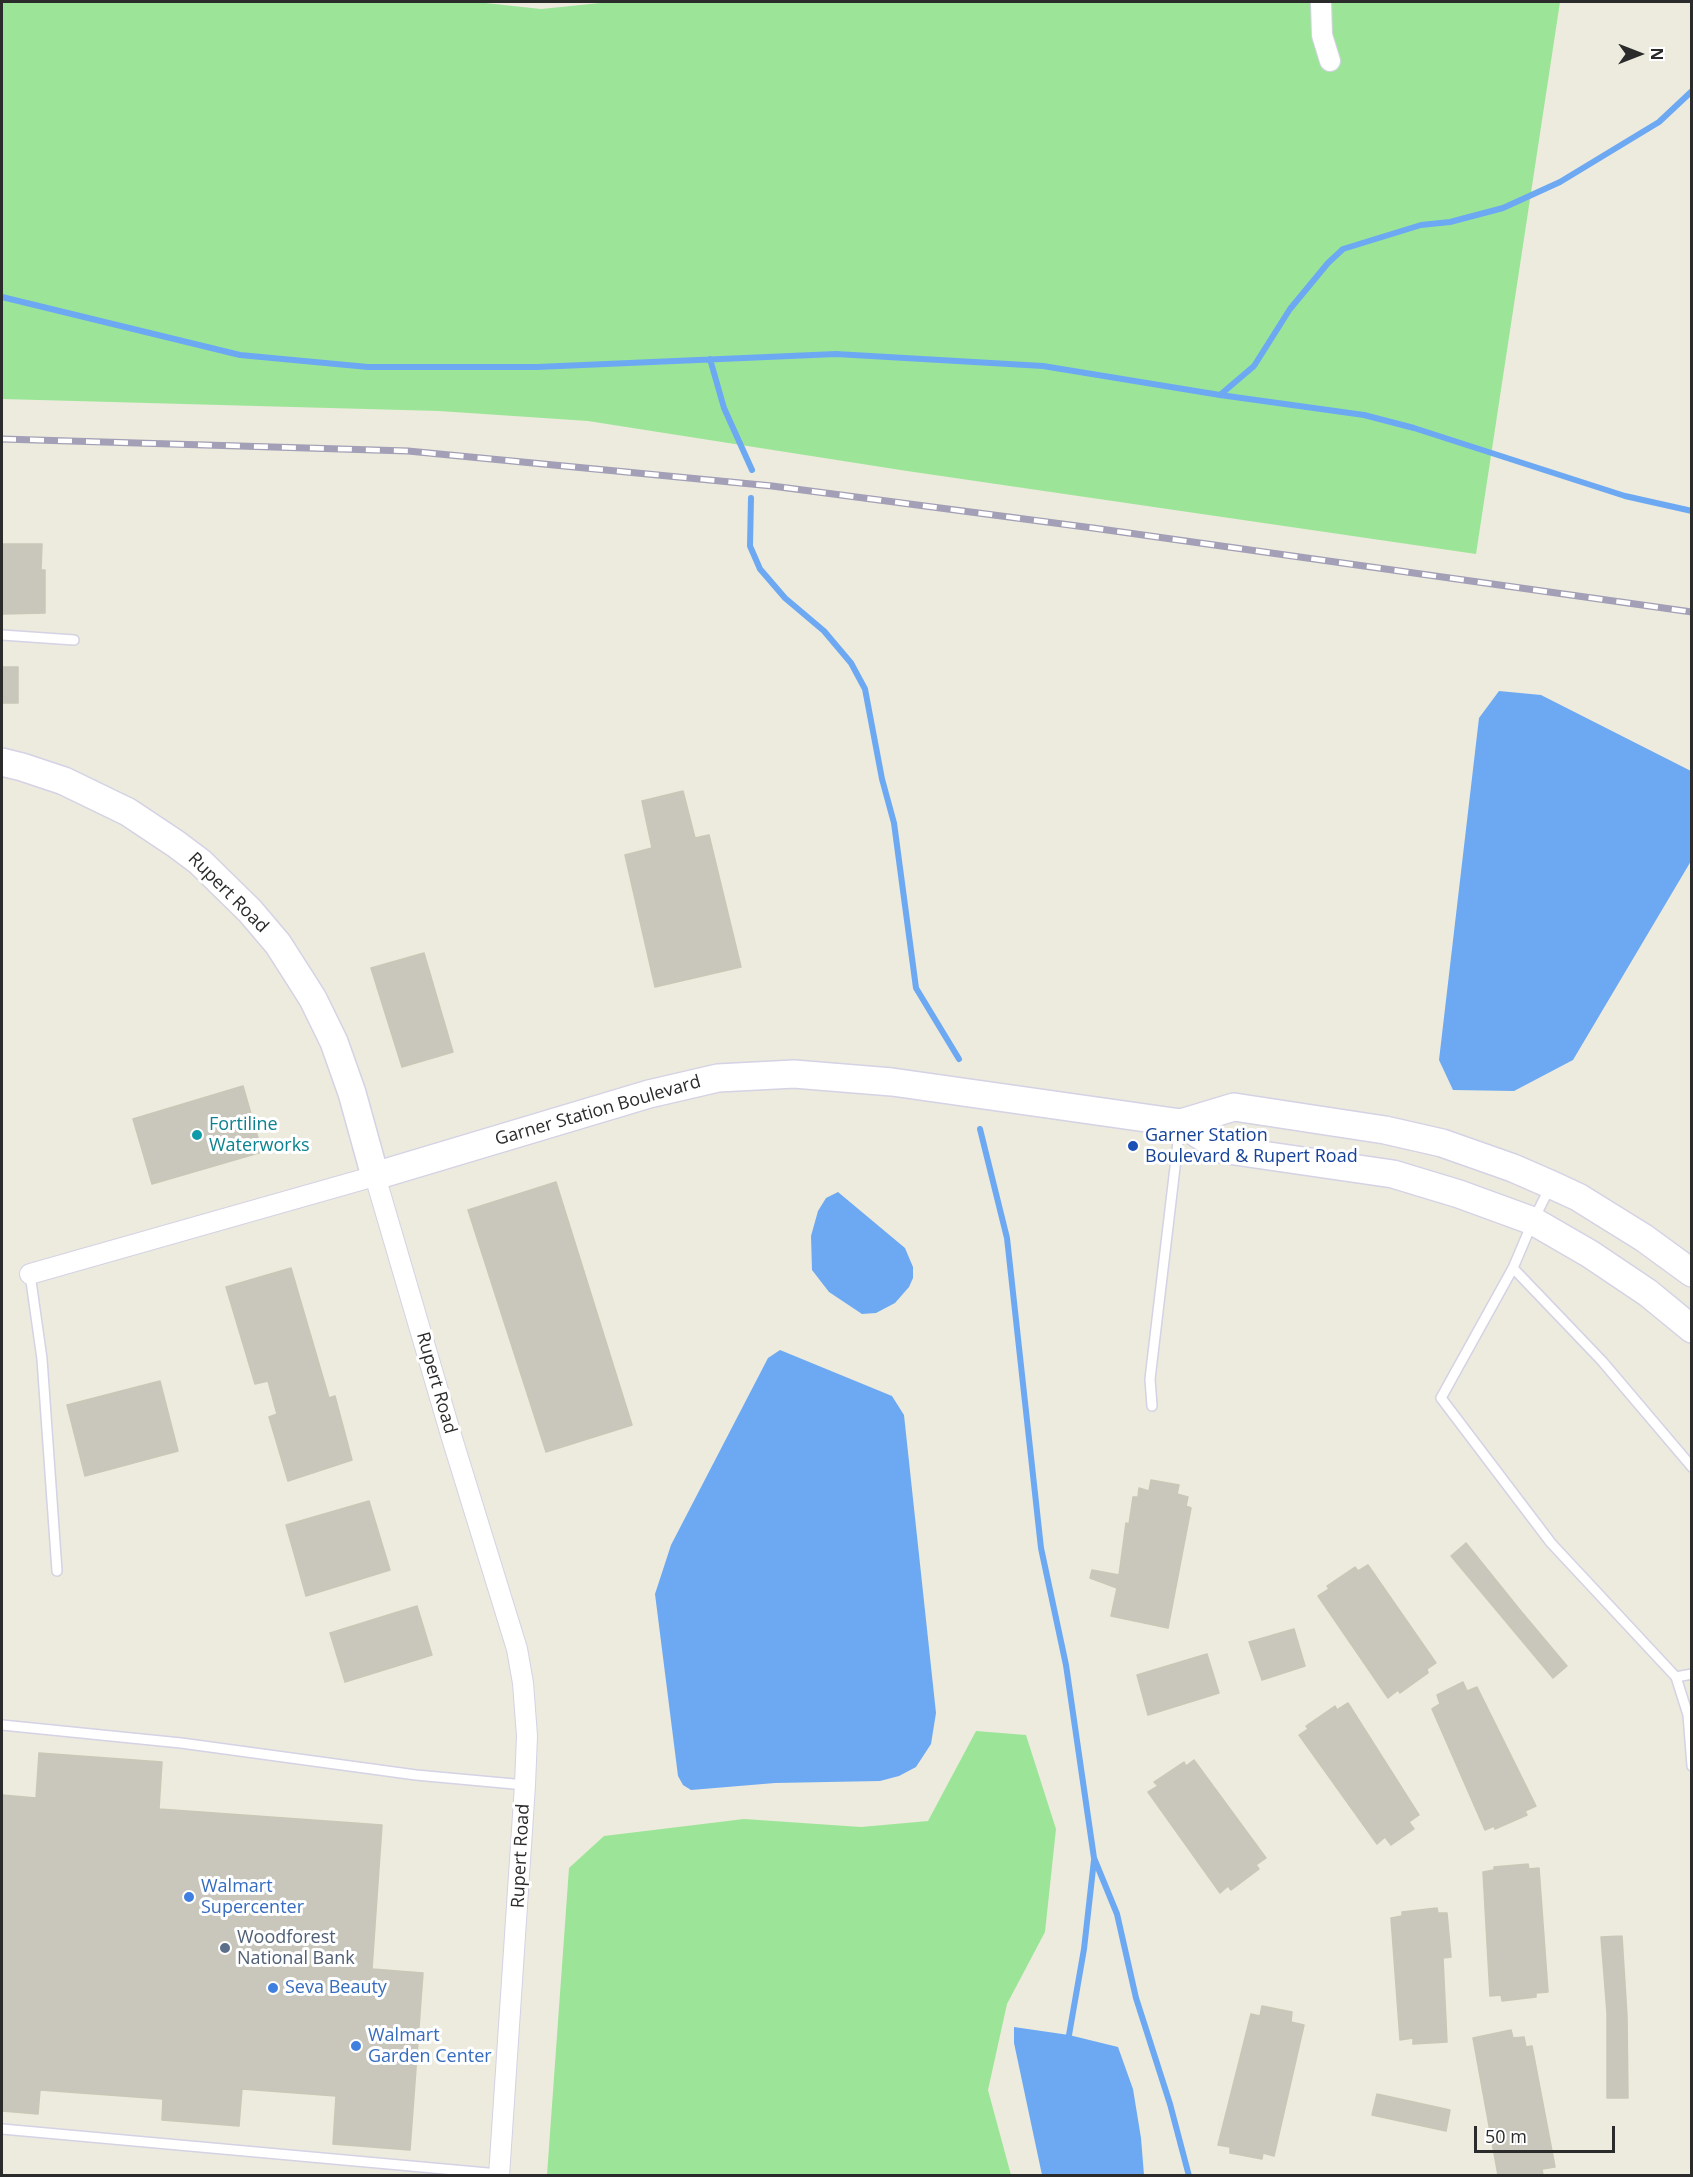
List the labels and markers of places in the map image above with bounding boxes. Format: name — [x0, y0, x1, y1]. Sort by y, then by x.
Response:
place label: Fortiline Waterworks — [209, 1114, 310, 1156]
place label: Garner Station Boulevard & Rupert Road — [1145, 1125, 1358, 1168]
marker: Fortiline Waterworks — [190, 1128, 204, 1142]
marker: Garner Station Boulevard & Rupert Road — [1126, 1139, 1140, 1153]
place label: Walmart Supercenter — [201, 1876, 304, 1918]
marker: Walmart Supercenter — [182, 1890, 196, 1904]
place label: Woodforest National Bank — [237, 1927, 355, 1970]
marker: Woodforest National Bank — [218, 1941, 232, 1955]
place label: Seva Beauty — [285, 1977, 387, 1999]
marker: Seva Beauty — [266, 1981, 280, 1995]
place label: Walmart Garden Center — [368, 2025, 492, 2068]
marker: Walmart Garden Center — [349, 2039, 363, 2053]

